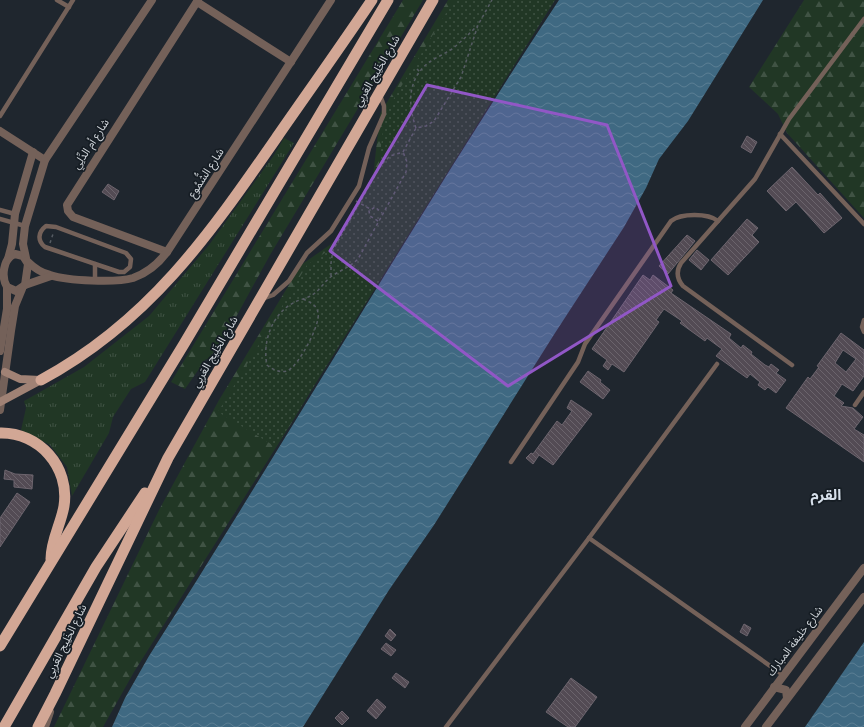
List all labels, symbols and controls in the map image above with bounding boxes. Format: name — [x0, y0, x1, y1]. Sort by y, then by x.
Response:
street label: شارع الخَلِيج العَربِي — [351, 33, 405, 110]
street label: شارع أم الدِّلِي — [69, 116, 114, 173]
street label: شارع الشُّمُوع — [183, 144, 228, 201]
street label: شارع الخَلِيج العَربِي — [189, 314, 243, 391]
district label: القرم — [811, 486, 841, 506]
street label: شارع الخَلِيج العَربِي — [43, 602, 92, 681]
street label: شارع خليفة المبارك — [765, 603, 826, 679]

